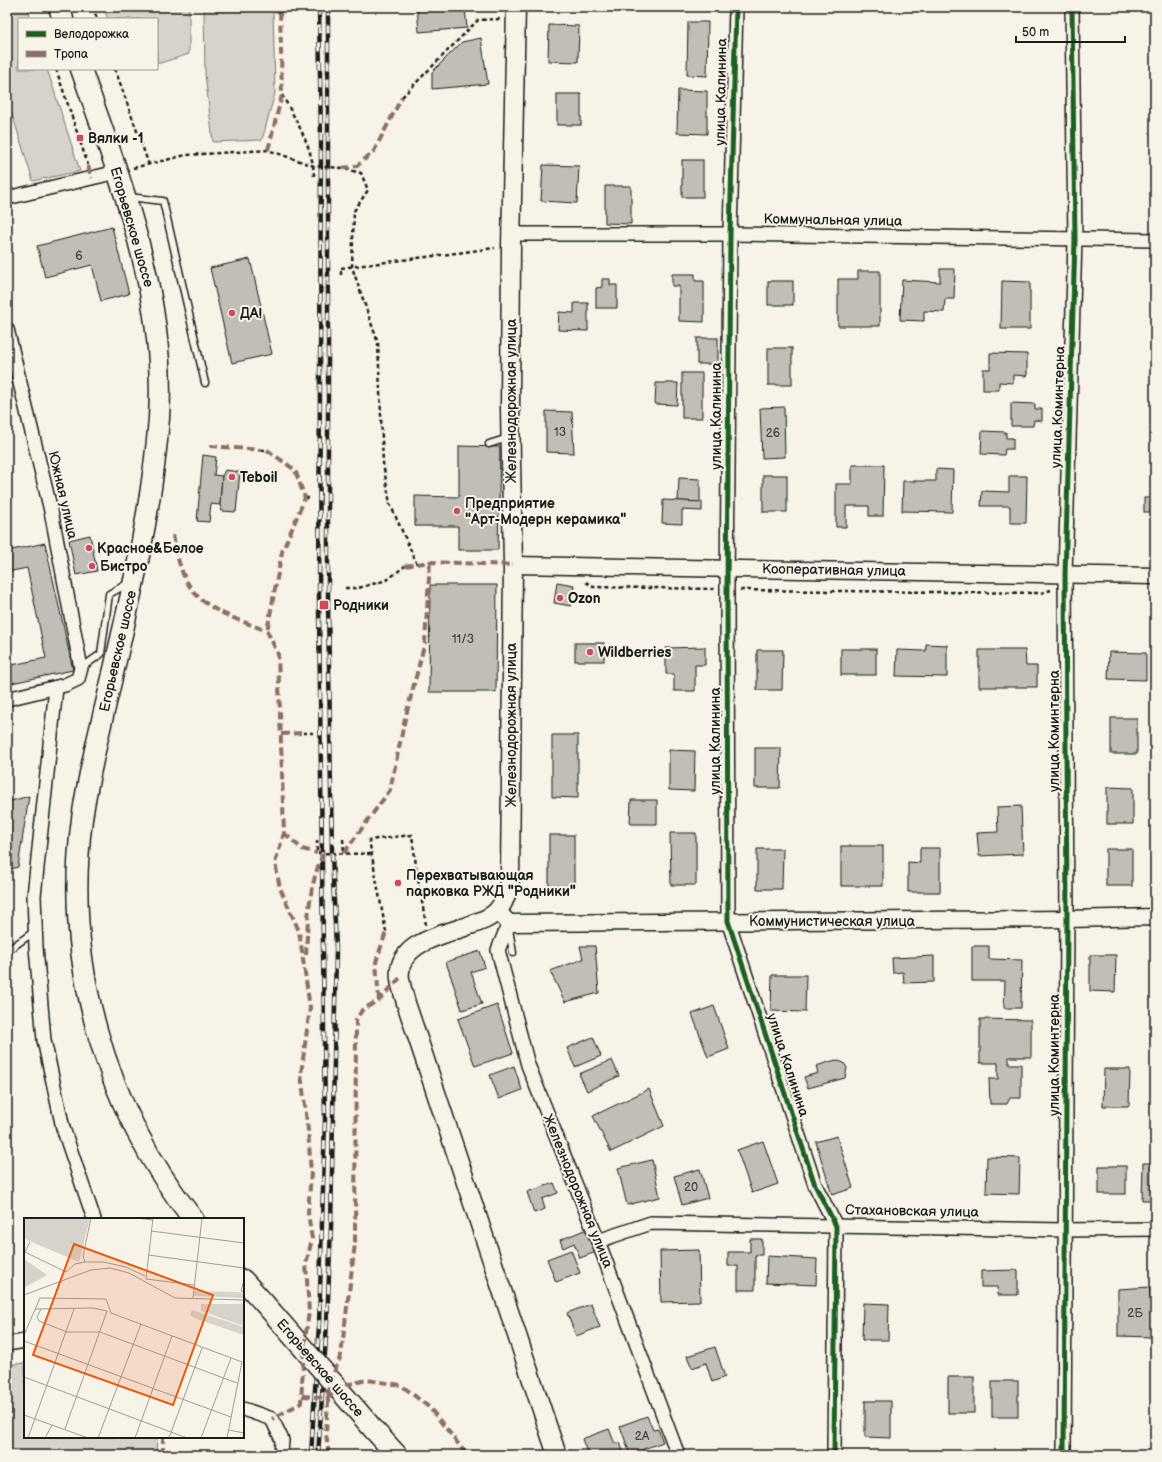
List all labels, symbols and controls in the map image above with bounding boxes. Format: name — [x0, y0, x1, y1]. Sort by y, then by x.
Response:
legend — [18, 18, 158, 70]
scale bar — [1016, 18, 1125, 44]
text: 50 m — [1022, 25, 1049, 40]
text: Велодорожка — [54, 27, 129, 42]
street label: улица Калинина — [712, 37, 730, 146]
text: Тропа — [54, 47, 88, 62]
place label: Вялки -1 — [88, 130, 144, 147]
marker: Вялки -1 — [75, 133, 85, 143]
street label: Егорьевское шоссе — [107, 165, 157, 289]
street label: Коммунальная улица — [763, 210, 903, 230]
house number: 6 — [75, 249, 83, 264]
place label: ДА! — [240, 305, 262, 322]
marker: ДА! — [227, 308, 237, 318]
street label: Железнодорожная улица — [503, 318, 520, 483]
street label: улица Коминтерна — [1047, 345, 1069, 468]
street label: улица Калинина — [708, 362, 725, 470]
house number: 13 — [554, 425, 566, 440]
house number: 26 — [766, 426, 780, 441]
street label: Южная улица — [45, 449, 82, 541]
place label: Teboil — [240, 469, 278, 486]
marker: Teboil — [227, 472, 237, 482]
place label: Предприятие "Арт-Модерн керамика" — [465, 495, 626, 528]
marker: Предприятие "Арт-Модерн керамика" — [452, 506, 462, 516]
place label: Красное&Белое — [97, 540, 204, 557]
marker: Красное&Белое — [84, 543, 94, 553]
place label: Бистро — [100, 558, 148, 575]
street label: Кооперативная улица — [762, 560, 907, 580]
marker: Бистро — [87, 561, 97, 571]
street label: Егорьевское шоссе — [96, 588, 140, 713]
place label: Ozon — [568, 590, 601, 607]
marker: Ozon — [555, 593, 565, 603]
place label: Родники — [333, 597, 389, 614]
marker: Родники — [318, 599, 330, 611]
house number: 11/3 — [452, 632, 474, 647]
street label: Железнодорожная улица — [503, 642, 520, 807]
place label: Wildberries — [598, 644, 671, 661]
marker: Wildberries — [585, 647, 595, 657]
street label: улица Коминтерна — [1046, 669, 1063, 792]
street label: улица Калинина — [707, 687, 724, 795]
place label: Перехватывающая парковка РЖД "Родники" — [406, 867, 576, 900]
marker: Перехватывающая парковка РЖД "Родники" — [393, 878, 403, 888]
street label: Коммунистическая улица — [749, 913, 916, 930]
street label: улица Коминтерна — [1046, 993, 1063, 1116]
street label: улица Калинина — [763, 1011, 813, 1119]
street label: Железнодорожная улица — [539, 1112, 617, 1271]
house number: 20 — [684, 1180, 698, 1195]
street label: Стахановская улица — [845, 1201, 980, 1221]
inset map — [24, 1218, 244, 1438]
house number: 2Б — [1127, 1306, 1143, 1321]
street label: Егорьевское шоссе — [273, 1316, 367, 1421]
house number: 2А — [635, 1429, 650, 1444]

